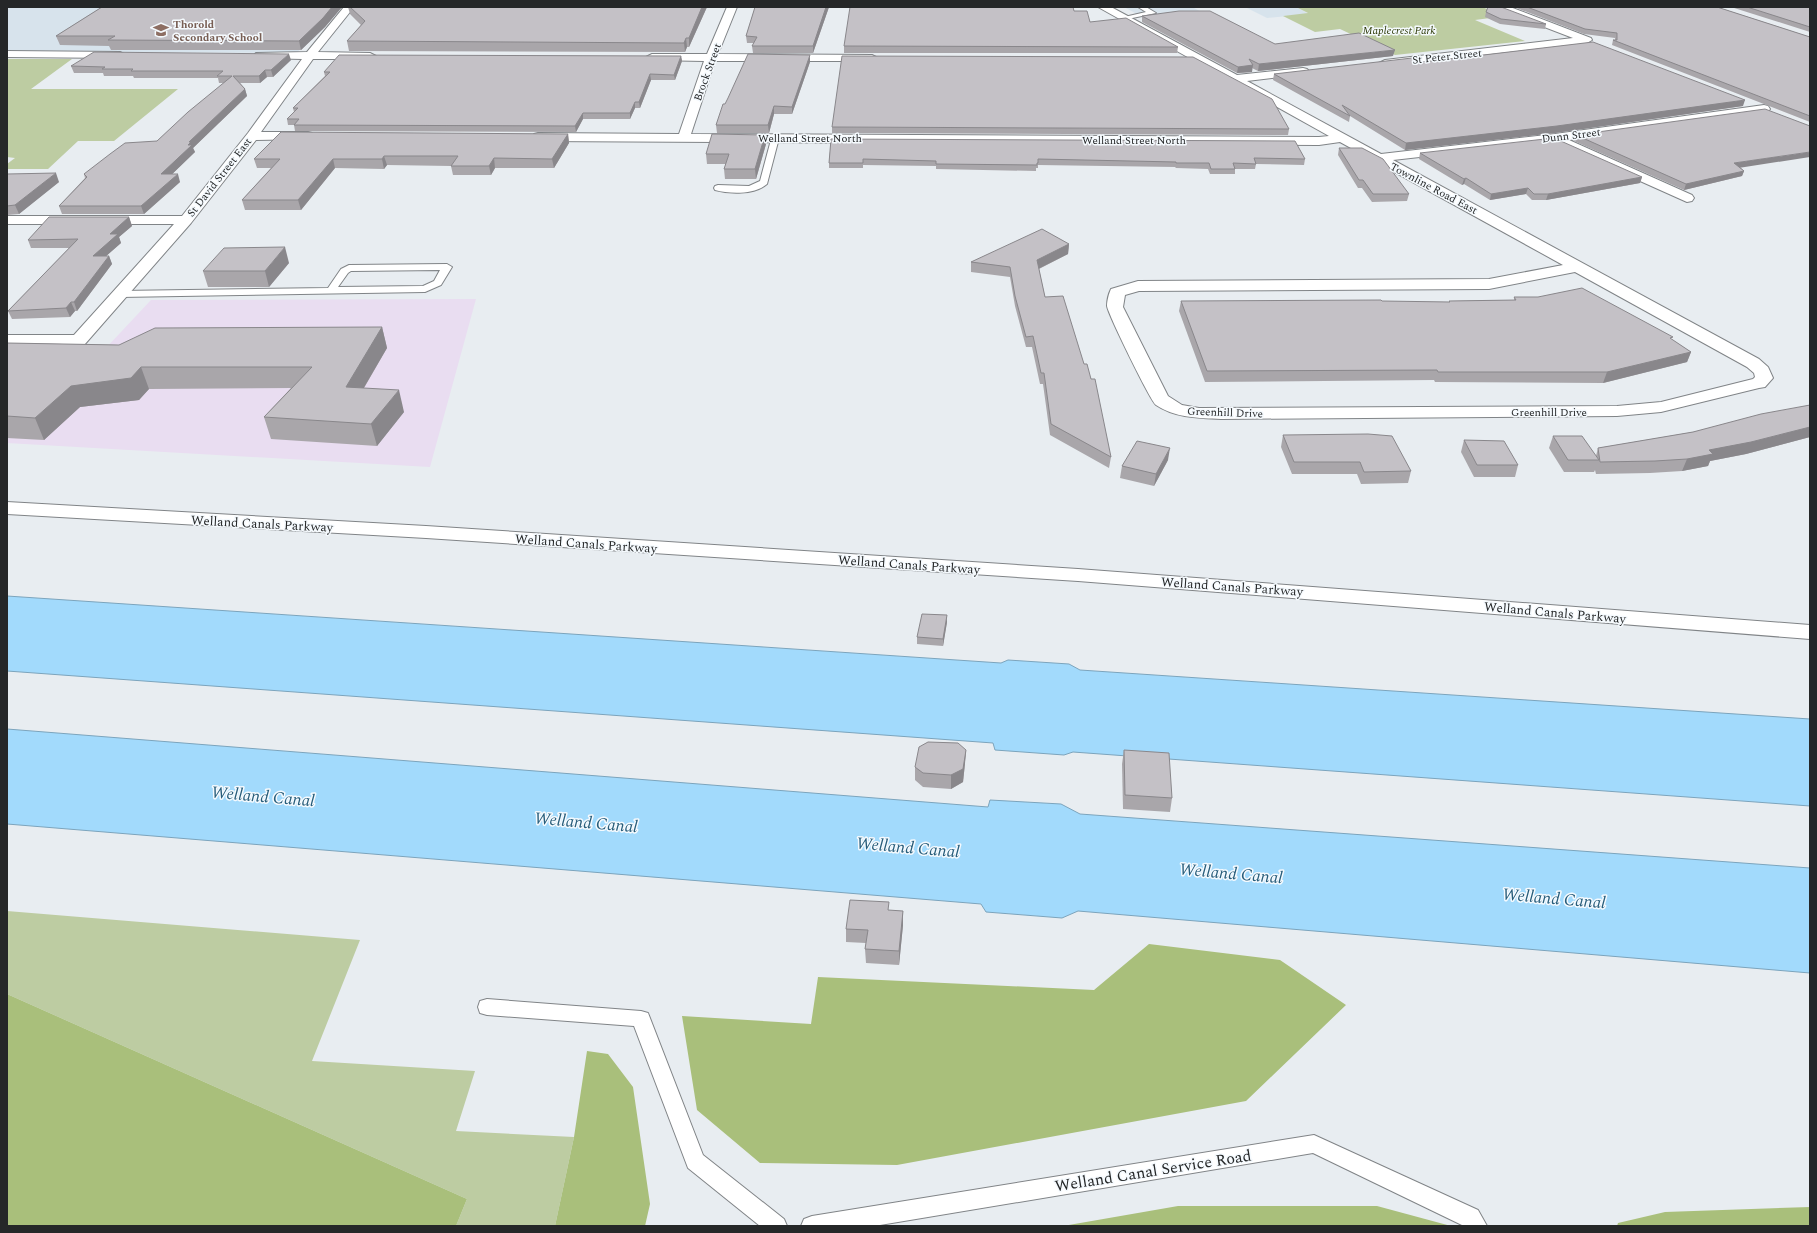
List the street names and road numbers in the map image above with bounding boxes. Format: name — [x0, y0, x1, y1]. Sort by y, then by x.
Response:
street label: Brock Street — [689, 41, 726, 104]
street label: St Peter Street — [1411, 44, 1483, 69]
street label: Dunn Street — [1541, 123, 1602, 148]
street label: Welland Street North — [758, 130, 862, 147]
street label: Welland Street North — [1082, 132, 1186, 149]
street label: St David Street East — [183, 134, 256, 221]
street label: Townline Road East — [1387, 158, 1481, 219]
street label: Greenhill Drive — [1187, 403, 1263, 422]
street label: Greenhill Drive — [1511, 404, 1587, 421]
street label: Welland Canals Parkway — [190, 510, 334, 538]
street label: Welland Canals Parkway — [514, 529, 658, 559]
street label: Welland Canals Parkway — [837, 550, 981, 580]
street label: Welland Canals Parkway — [1160, 572, 1304, 602]
street label: Welland Canals Parkway — [1483, 597, 1627, 629]
street label: Welland Canal Service Road — [1053, 1144, 1253, 1198]

